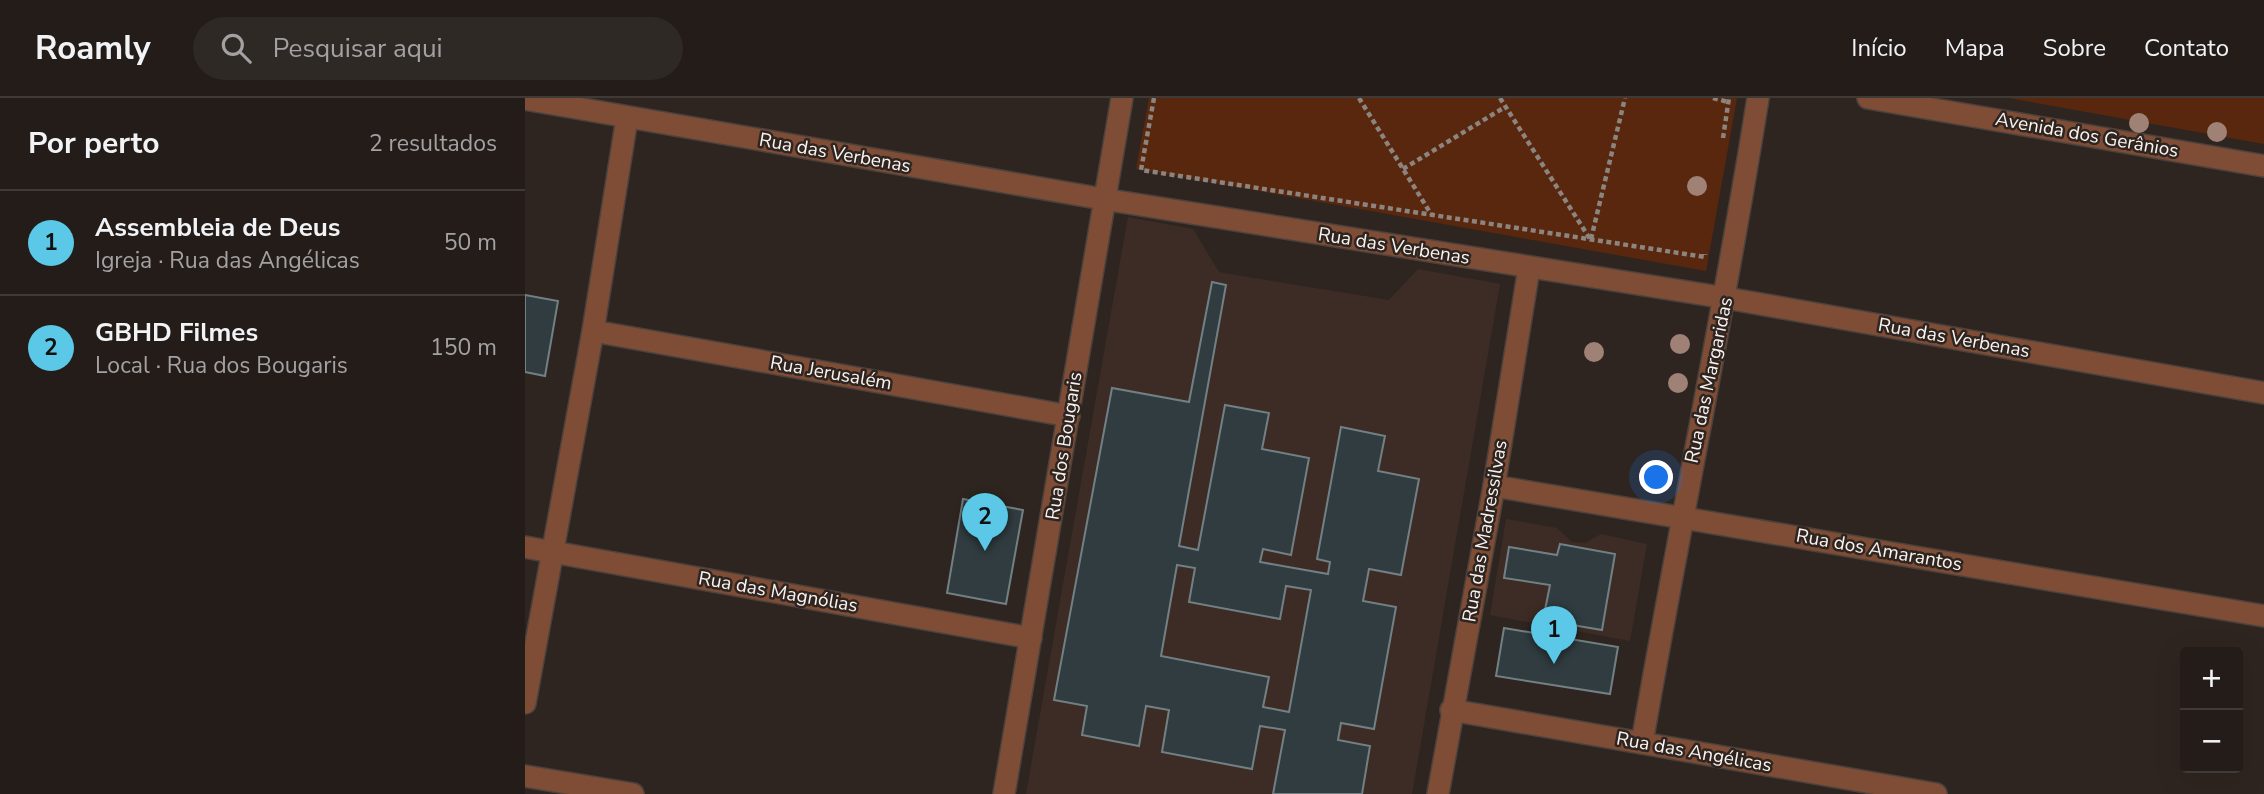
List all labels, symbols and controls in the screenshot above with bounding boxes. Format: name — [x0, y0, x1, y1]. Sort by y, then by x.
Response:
search box — [193, 17, 683, 80]
text: Roamly — [35, 26, 151, 71]
icon: search — [217, 29, 255, 67]
text: Pesquisar aqui — [273, 31, 443, 66]
text: Início — [1851, 32, 1907, 64]
text: Mapa — [1945, 32, 2005, 64]
text: Sobre — [2043, 32, 2106, 64]
text: Contato — [2144, 32, 2229, 64]
street label: Avenida dos Gerânios — [1993, 106, 2181, 164]
text: Por perto — [28, 123, 159, 164]
street label: Rua das Verbenas — [757, 127, 913, 179]
text: 2 resultados — [369, 128, 497, 159]
text: Assembleia de Deus — [95, 210, 341, 245]
street label: Rua das Verbenas — [1316, 221, 1472, 271]
text: 1 — [44, 227, 58, 258]
text: 50 m — [444, 227, 497, 258]
text: Igreja · Rua das Angélicas — [95, 245, 360, 276]
street label: Rua das Margaridas — [1679, 295, 1739, 465]
street label: Rua das Verbenas — [1876, 312, 2032, 364]
text: GBHD Filmes — [95, 315, 258, 350]
text: 2 — [44, 332, 58, 363]
text: 150 m — [430, 332, 497, 363]
text: Local · Rua dos Bougaris — [95, 350, 348, 381]
street label: Rua Jerusalém — [768, 350, 894, 396]
street label: Rua dos Bougaris — [1039, 370, 1089, 522]
street label: Rua das Madressilvas — [1456, 438, 1514, 624]
your location — [1639, 460, 1673, 494]
pin: 2 — [962, 493, 1008, 551]
street label: Rua dos Amarantos — [1794, 523, 1964, 577]
street label: Rua das Magnólias — [696, 565, 860, 619]
pin: 1 — [1531, 606, 1577, 664]
map controls — [2180, 647, 2243, 773]
button: + — [2180, 647, 2243, 710]
button: − — [2180, 710, 2243, 773]
street label: Rua das Angélicas — [1614, 726, 1774, 778]

